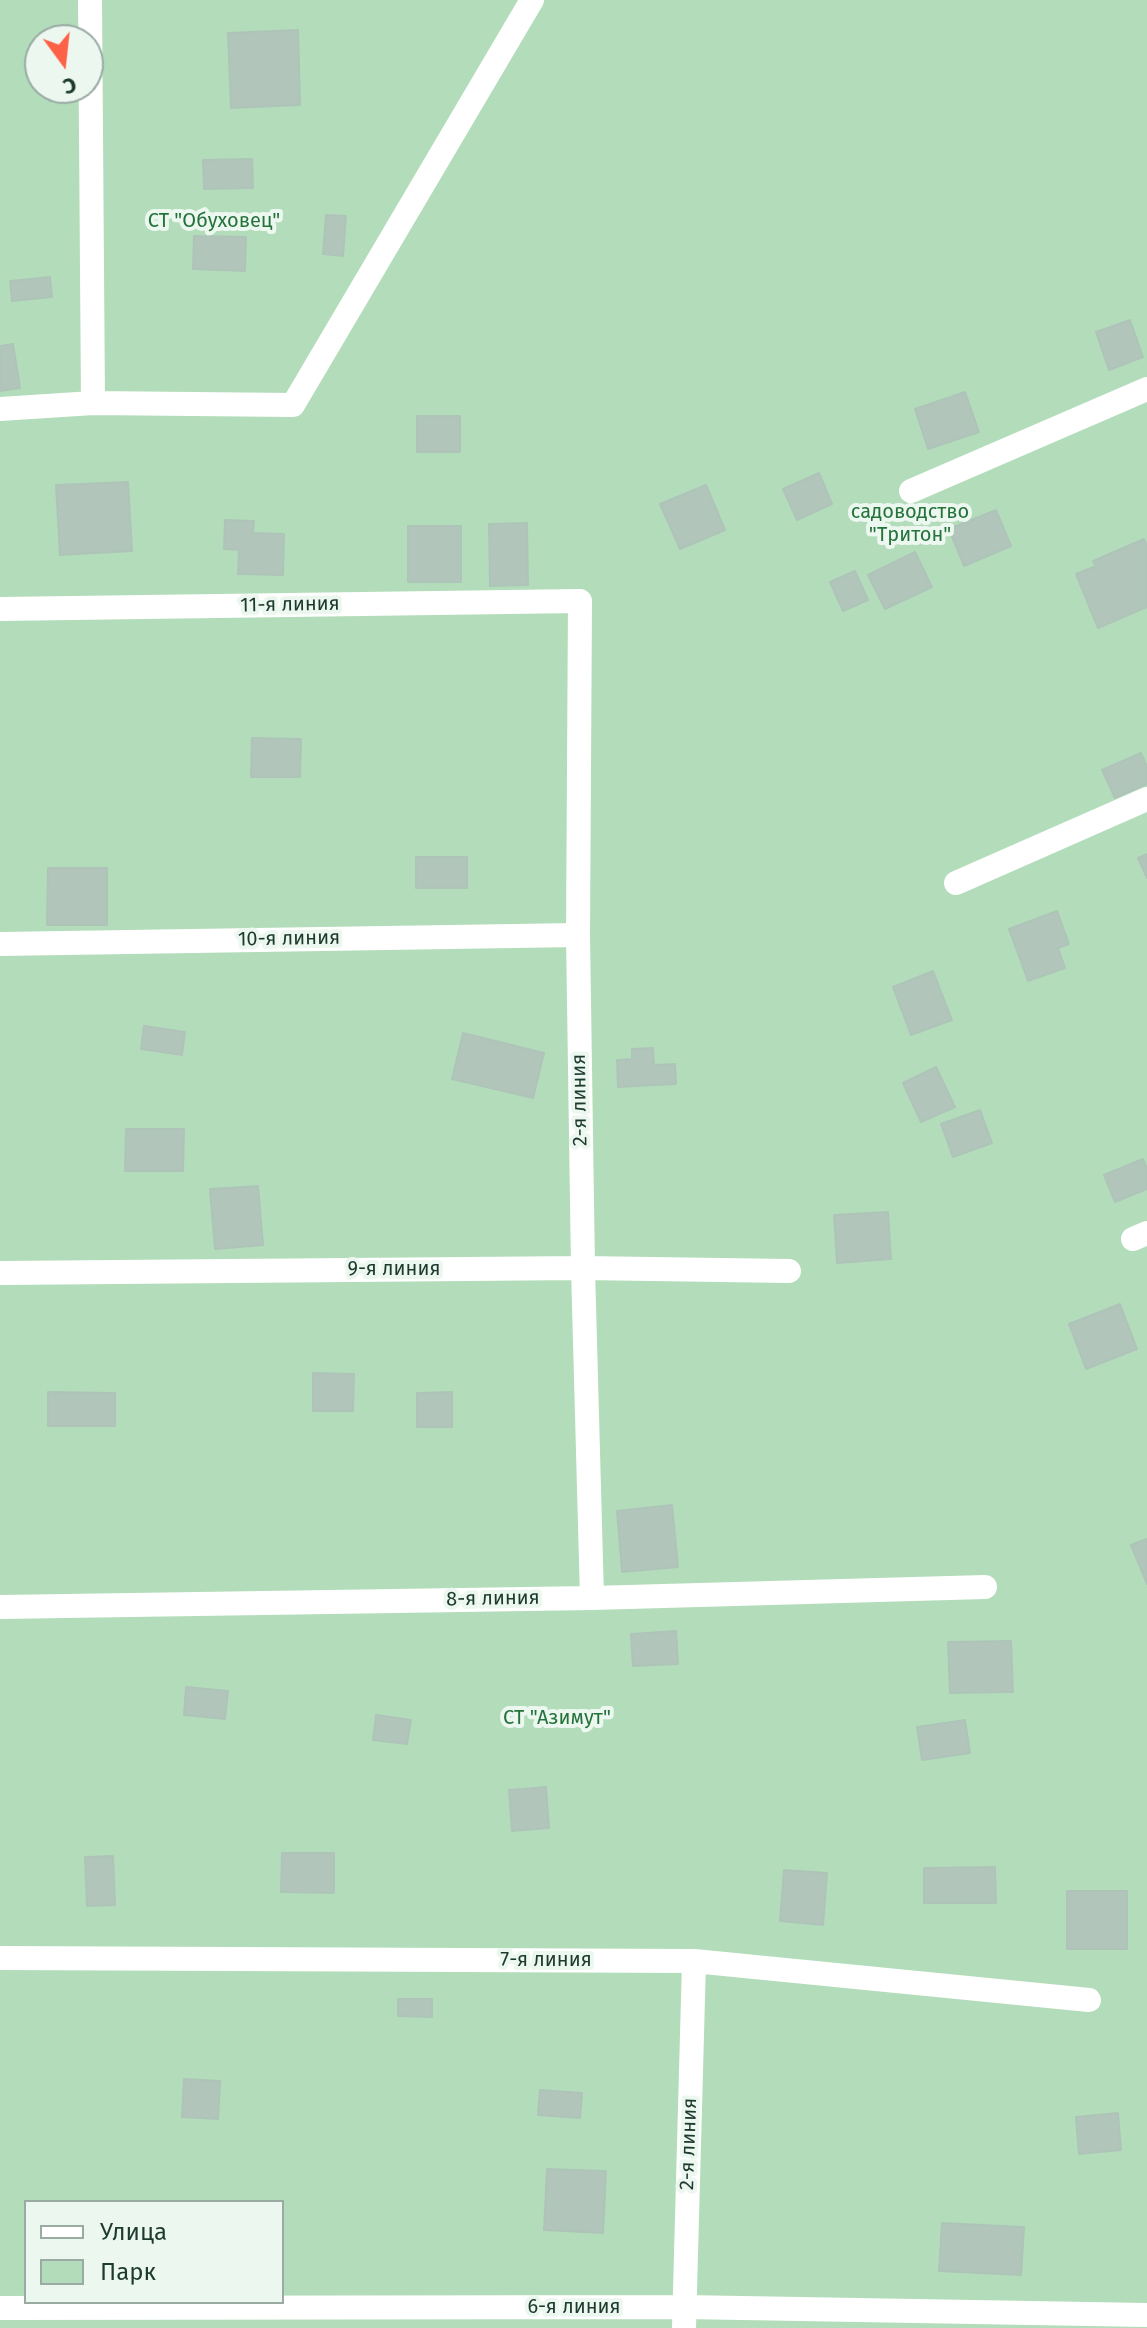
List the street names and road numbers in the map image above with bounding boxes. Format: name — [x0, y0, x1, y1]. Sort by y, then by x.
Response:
street label: 11-я линия — [240, 592, 340, 618]
street label: 10-я линия — [238, 926, 340, 952]
street label: 2-я линия — [567, 1054, 593, 1146]
street label: 9-я линия — [348, 1257, 440, 1281]
street label: 8-я линия — [446, 1586, 540, 1612]
street label: 7-я линия — [500, 1948, 592, 1972]
street label: 2-я линия — [675, 2097, 703, 2191]
street label: 6-я линия — [527, 2295, 621, 2319]

